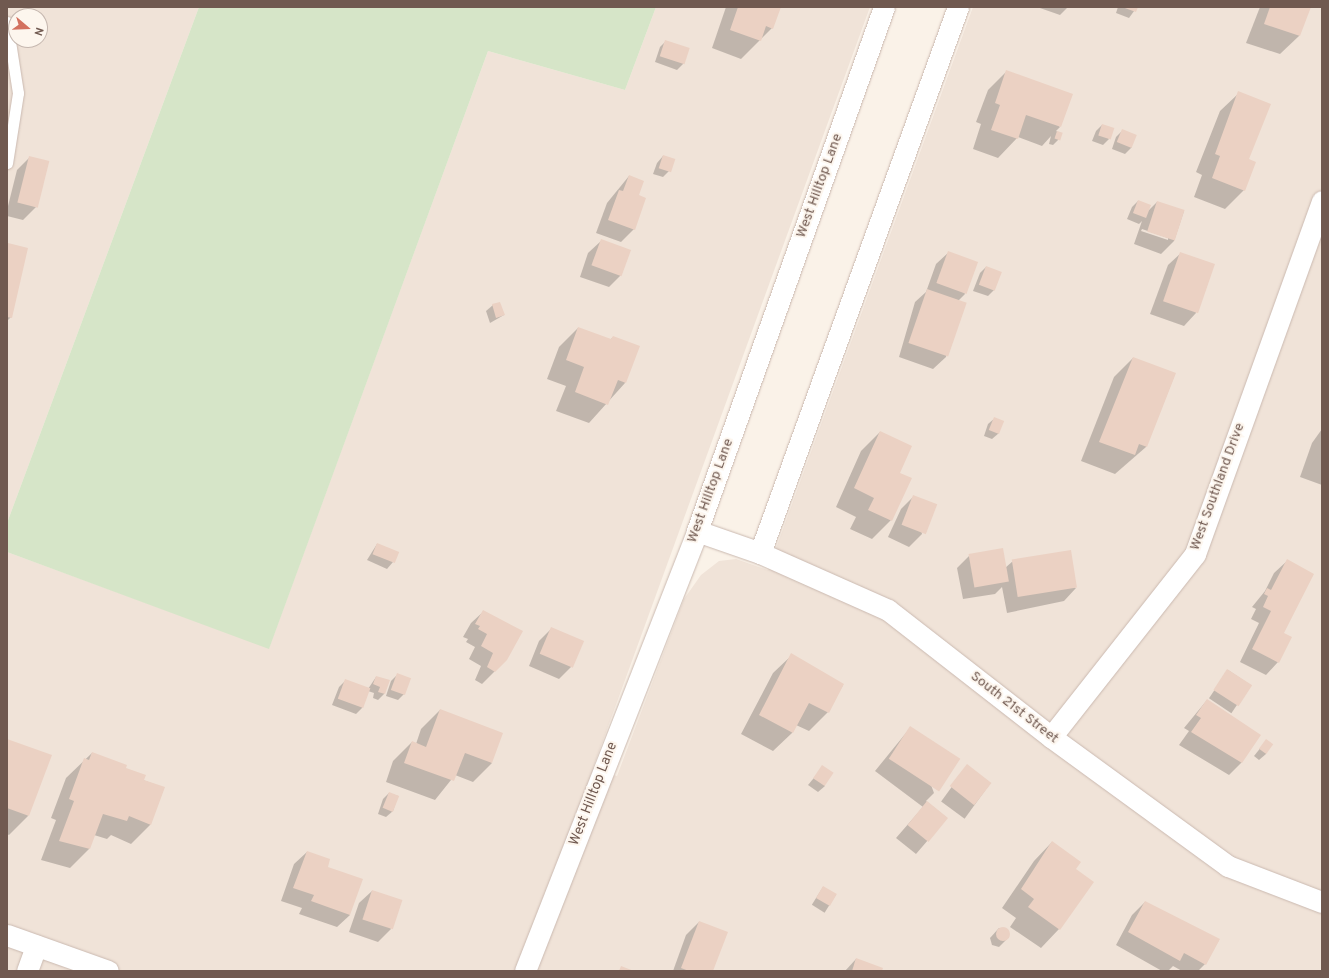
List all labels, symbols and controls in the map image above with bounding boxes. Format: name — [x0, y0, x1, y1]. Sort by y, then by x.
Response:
north arrow — [8, 8, 48, 48]
text: N — [30, 26, 46, 38]
street label: West Hilltop Lane — [793, 132, 847, 240]
street label: West Southland Drive — [1187, 421, 1249, 553]
street label: West Hilltop Lane — [684, 437, 738, 545]
street label: South 21st Street — [967, 668, 1061, 748]
street label: West Hilltop Lane — [567, 740, 621, 848]

